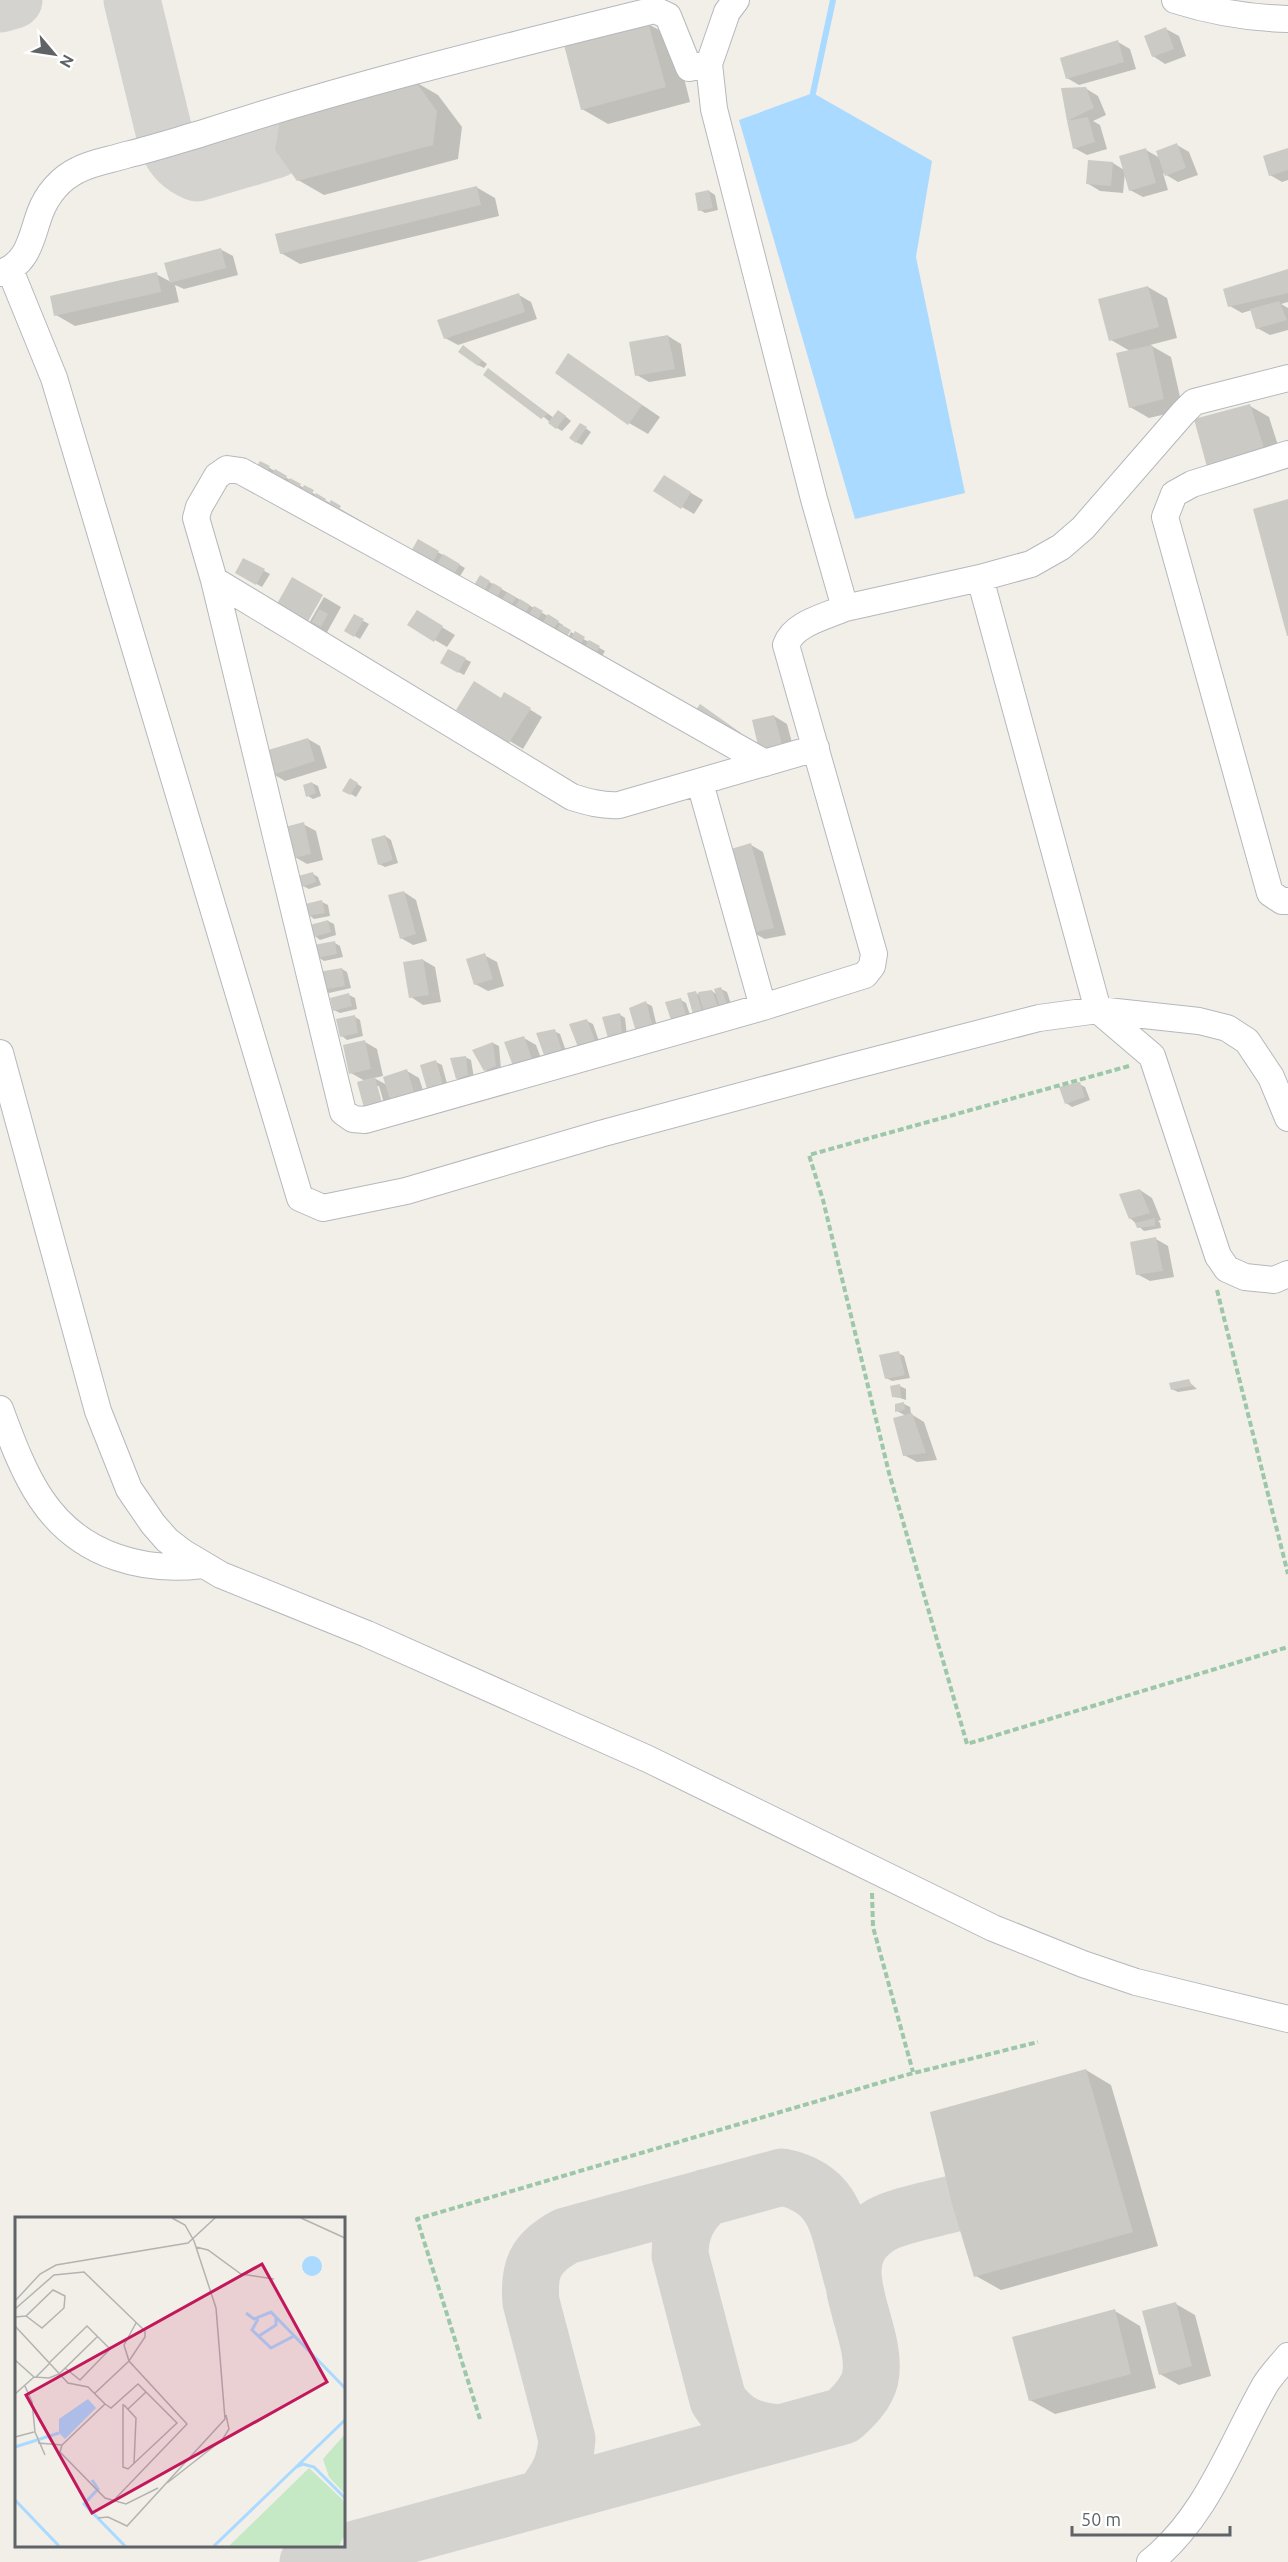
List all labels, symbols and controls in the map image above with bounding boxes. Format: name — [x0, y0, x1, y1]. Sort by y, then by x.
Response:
north arrow — [24, 24, 84, 84]
text: N — [56, 52, 78, 71]
inset map — [15, 2217, 345, 2547]
scale bar — [1072, 2499, 1230, 2537]
text: 50 m — [1081, 2509, 1121, 2529]

